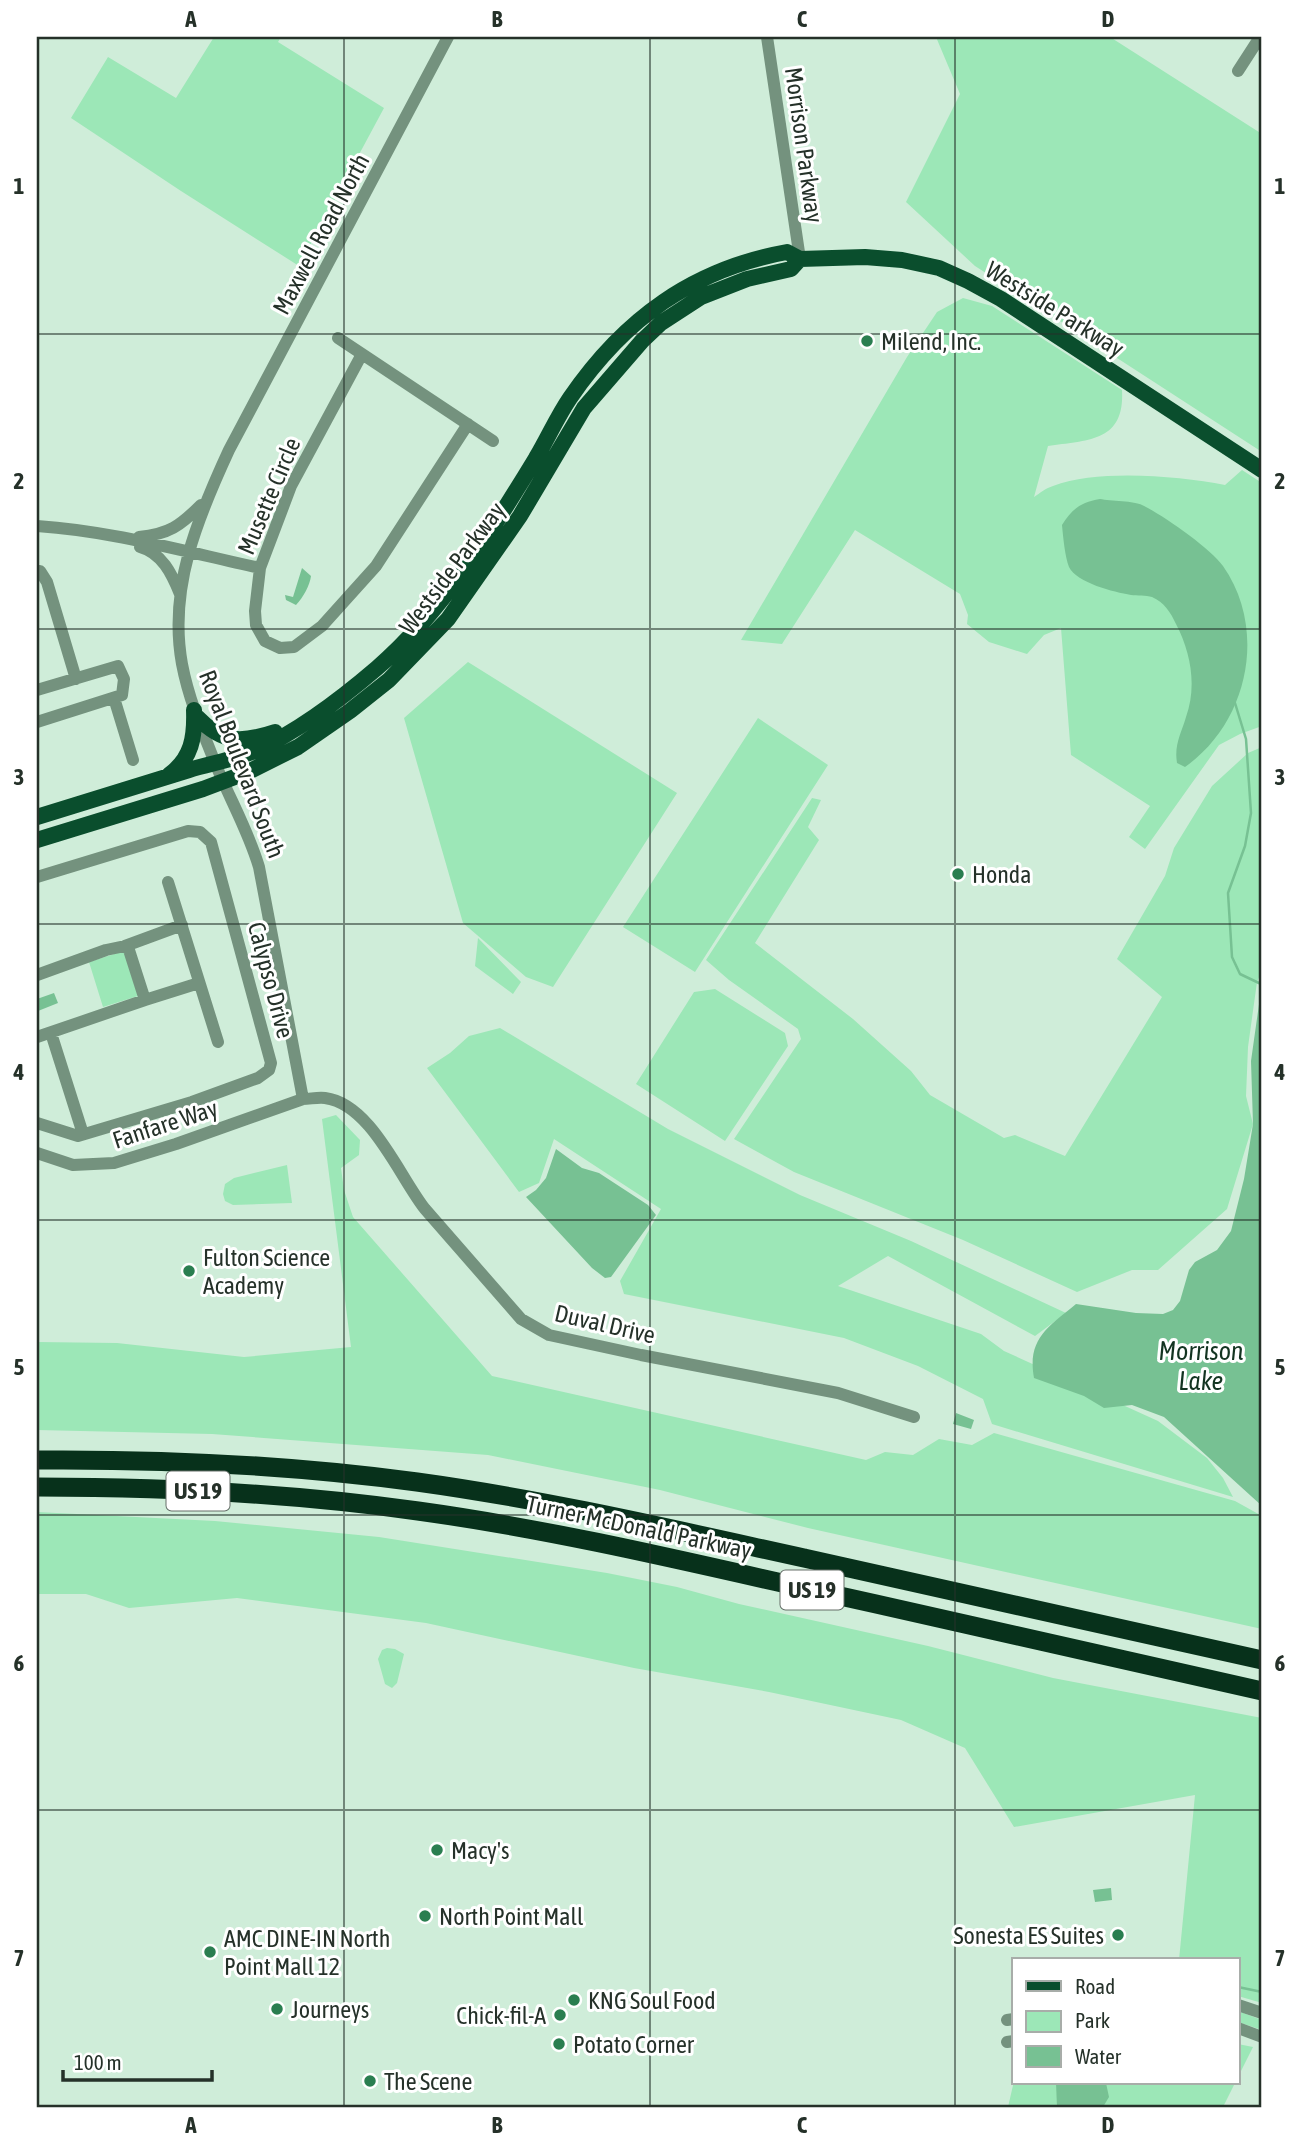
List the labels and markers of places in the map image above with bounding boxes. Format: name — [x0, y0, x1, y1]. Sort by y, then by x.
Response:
place label: Milend, Inc. — [881, 328, 981, 355]
marker: Milend, Inc. — [859, 333, 875, 349]
place label: Honda — [972, 861, 1031, 888]
marker: Honda — [950, 866, 966, 882]
place label: Fulton Science Academy — [203, 1244, 330, 1299]
marker: Fulton Science Academy — [181, 1263, 197, 1279]
place label: Macy's — [451, 1837, 509, 1864]
marker: Macy's — [429, 1842, 445, 1858]
place label: North Point Mall — [439, 1903, 584, 1930]
marker: North Point Mall — [417, 1908, 433, 1924]
place label: Sonesta ES Suites — [953, 1922, 1104, 1949]
place label: AMC DINE-IN North Point Mall 12 — [224, 1925, 390, 1980]
marker: Sonesta ES Suites — [1110, 1927, 1126, 1943]
marker: AMC DINE-IN North Point Mall 12 — [202, 1944, 218, 1960]
place label: KNG Soul Food — [588, 1987, 716, 2014]
marker: KNG Soul Food — [566, 1992, 582, 2008]
place label: Journeys — [291, 1996, 369, 2023]
marker: Journeys — [269, 2001, 285, 2017]
place label: Chick-fil-A — [456, 2002, 546, 2029]
marker: Chick-fil-A — [552, 2007, 568, 2023]
place label: Potato Corner — [573, 2031, 695, 2058]
marker: Potato Corner — [551, 2036, 567, 2052]
place label: The Scene — [384, 2068, 472, 2095]
marker: The Scene — [362, 2073, 378, 2089]

